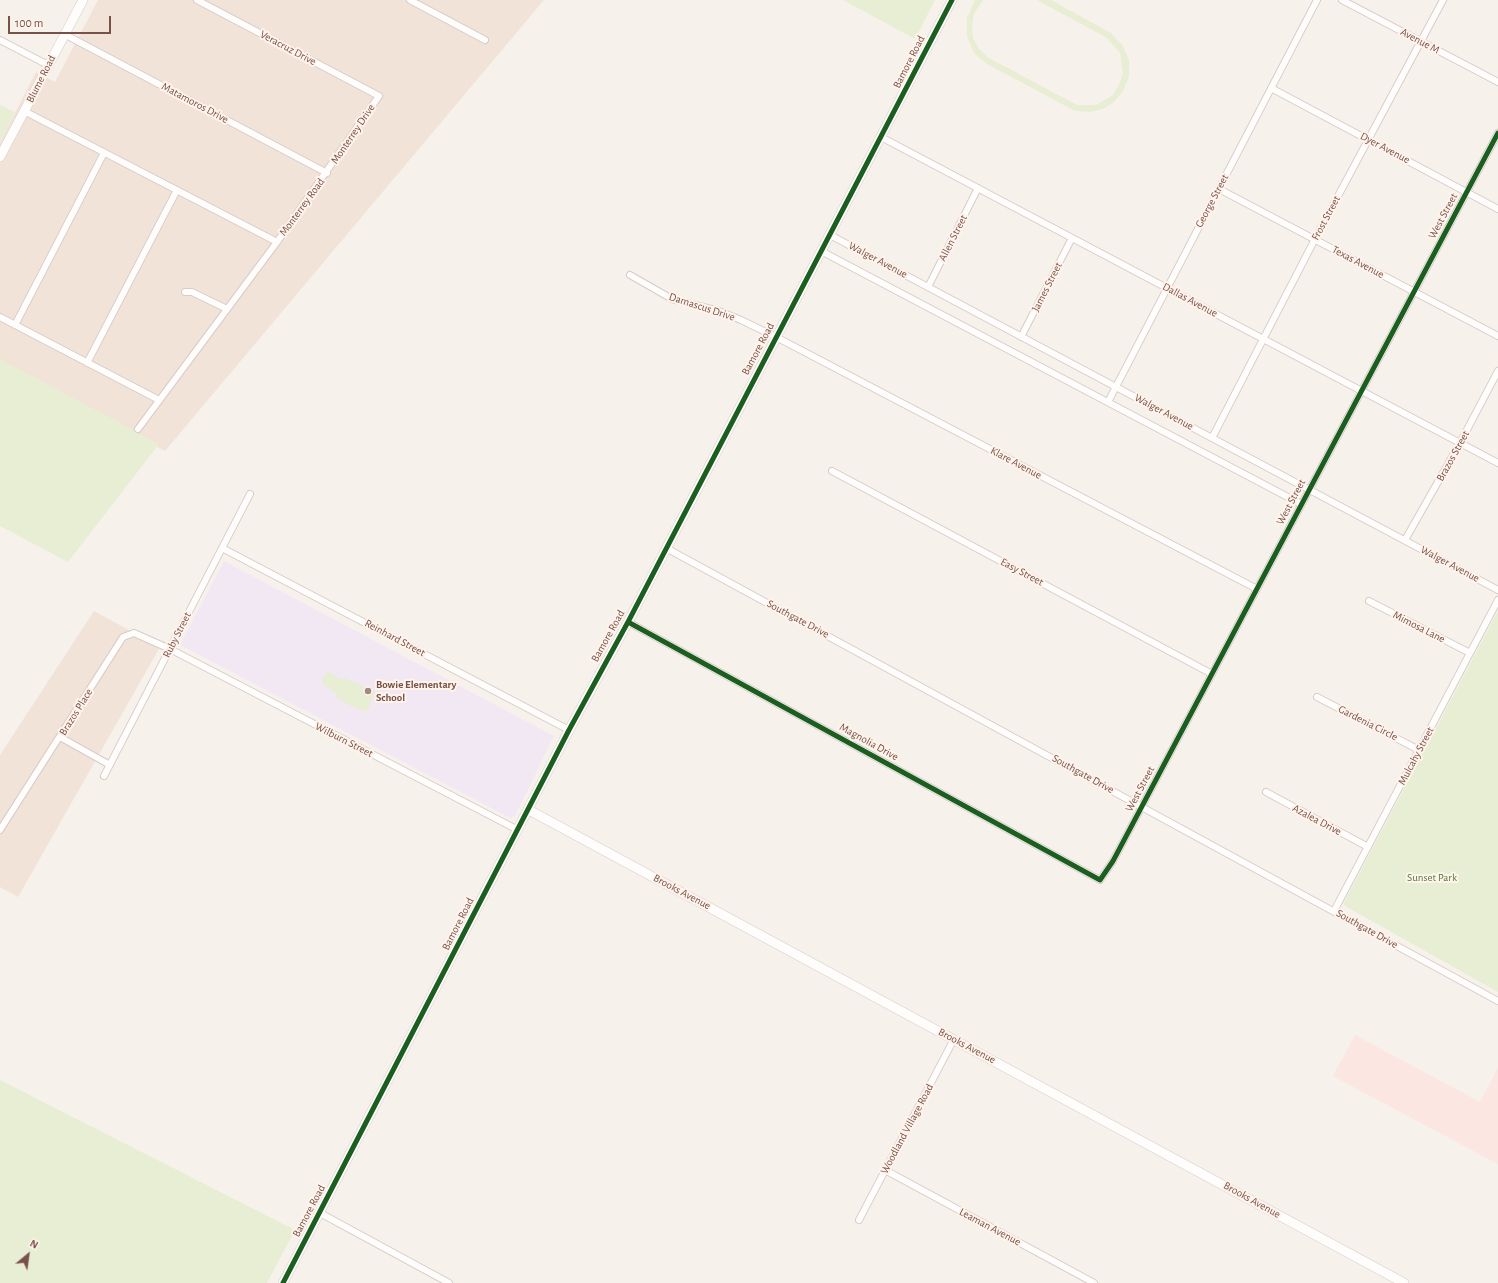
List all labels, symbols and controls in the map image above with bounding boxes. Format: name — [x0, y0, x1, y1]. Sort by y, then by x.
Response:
scale bar — [10, 8, 113, 34]
text: 100 m — [15, 17, 43, 29]
street label: Avenue M — [1398, 25, 1442, 57]
street label: Veracruz Drive — [258, 28, 318, 68]
street label: Bamore Road — [890, 33, 928, 91]
street label: Blume Road — [23, 53, 59, 105]
street label: Matamoros Drive — [159, 80, 231, 126]
street label: Monterrey Drive — [328, 102, 378, 166]
street label: Dyer Avenue — [1358, 129, 1412, 167]
street label: George Street — [1192, 172, 1232, 230]
street label: Monterrey Road — [277, 175, 327, 239]
street label: West Street — [1426, 191, 1460, 241]
street label: Frost Street — [1309, 193, 1343, 243]
street label: Allen Street — [936, 213, 970, 263]
street label: Walger Avenue — [846, 239, 910, 281]
street label: Texas Avenue — [1330, 243, 1386, 281]
street label: James Street — [1029, 260, 1065, 314]
street label: Dallas Avenue — [1160, 280, 1220, 320]
street label: Damascus Drive — [667, 290, 737, 324]
street label: Bamore Road — [739, 321, 777, 377]
street label: Walger Avenue — [1132, 391, 1196, 433]
street label: Brazos Street — [1434, 428, 1472, 484]
street label: Klare Avenue — [988, 444, 1044, 482]
street label: West Street — [1274, 477, 1308, 527]
street label: Walger Avenue — [1418, 543, 1482, 585]
street label: Easy Street — [998, 555, 1046, 589]
street label: Southgate Drive — [765, 597, 831, 641]
street label: Bamore Road — [588, 608, 628, 664]
street label: Mimosa Lane — [1391, 608, 1447, 646]
street label: Ruby Street — [160, 610, 194, 660]
street label: Reinhard Street — [362, 617, 428, 659]
place label: Bowie Elementary School — [376, 678, 456, 704]
street label: Brazos Place — [56, 686, 96, 738]
marker: Bowie Elementary School — [363, 686, 373, 696]
street label: Gardenia Circle — [1336, 702, 1400, 744]
street label: Wilburn Street — [313, 720, 375, 760]
street label: Magnolia Drive — [837, 720, 901, 764]
street label: Mulcahy Street — [1395, 725, 1437, 787]
street label: Southgate Drive — [1050, 752, 1116, 796]
street label: West Street — [1123, 764, 1157, 814]
street label: Azalea Drive — [1290, 802, 1344, 838]
street label: Brooks Avenue — [651, 871, 713, 913]
park label: Sunset Park — [1407, 871, 1457, 885]
street label: Bamore Road — [439, 895, 477, 953]
street label: Southgate Drive — [1334, 907, 1400, 951]
street label: Brooks Avenue — [936, 1025, 998, 1067]
street label: Woodland Village Road — [878, 1082, 936, 1176]
street label: Brooks Avenue — [1221, 1179, 1283, 1221]
street label: Bamore Road — [290, 1183, 328, 1239]
street label: Leaman Avenue — [957, 1205, 1023, 1249]
north arrow — [8, 1235, 48, 1275]
text: N — [28, 1237, 40, 1251]

